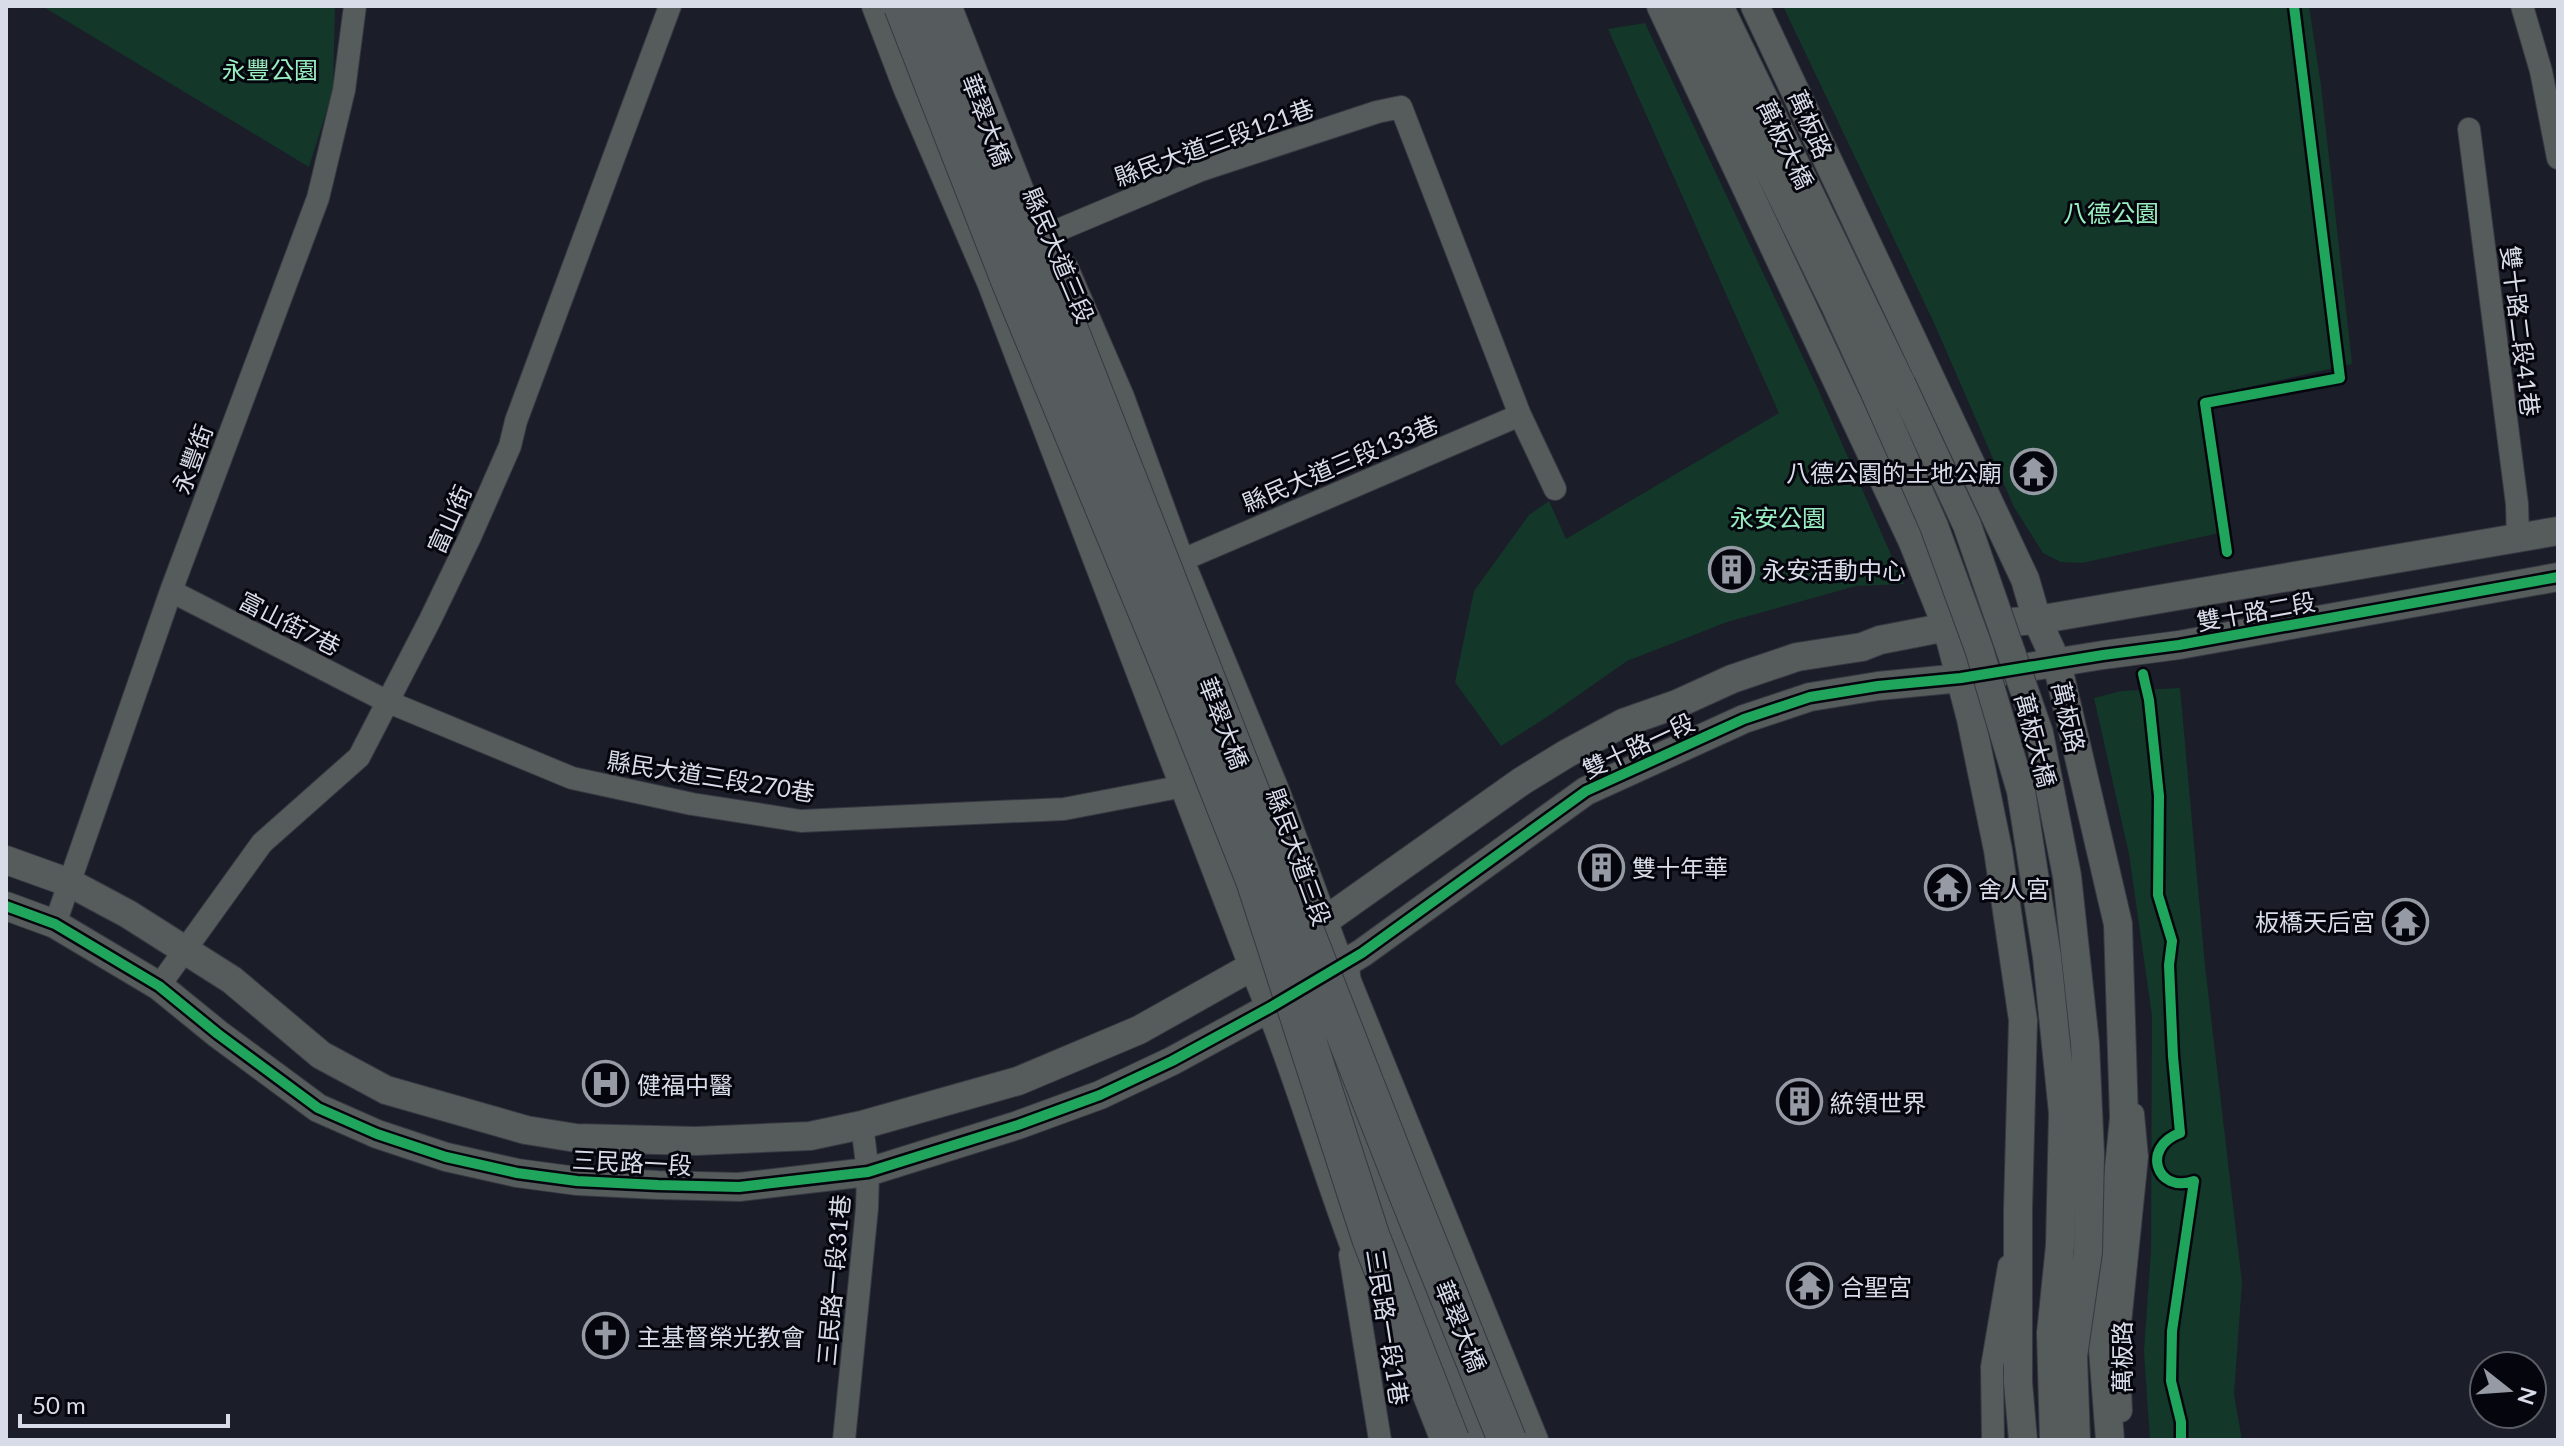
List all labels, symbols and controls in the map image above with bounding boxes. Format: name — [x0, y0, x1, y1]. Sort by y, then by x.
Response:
park label: 永豐公園 — [222, 55, 318, 84]
street label: 華翠大橋 — [956, 70, 1018, 170]
street label: 萬板路 — [1783, 85, 1839, 163]
street label: 縣民大道三段121巷 — [1110, 93, 1318, 191]
street label: 萬板大橋 — [1752, 95, 1820, 193]
street label: 縣民大道三段 — [1018, 183, 1100, 327]
park label: 八德公園 — [2063, 198, 2159, 227]
street label: 雙十路二段41巷 — [2496, 244, 2546, 418]
street label: 縣民大道三段133巷 — [1238, 409, 1442, 517]
street label: 永豐街 — [166, 420, 218, 498]
temple icon: 八德公園的土地公廟 — [2009, 448, 2057, 496]
place label: 八德公園的土地公廟 — [1786, 458, 2002, 487]
street label: 富山街 — [421, 480, 477, 558]
park label: 永安公園 — [1730, 503, 1826, 532]
building icon: 永安活動中心 — [1707, 545, 1755, 593]
place label: 永安活動中心 — [1762, 555, 1906, 584]
street label: 富山街7巷 — [234, 585, 346, 661]
street label: 雙十路二段 — [2194, 586, 2318, 636]
street label: 華翠大橋 — [1193, 673, 1255, 773]
street label: 萬板路 — [2047, 679, 2091, 755]
street label: 萬板大橋 — [2010, 690, 2062, 790]
street label: 雙十路一段 — [1577, 707, 1699, 783]
street label: 縣民大道三段270巷 — [605, 745, 817, 807]
street label: 縣民大道三段 — [1261, 784, 1337, 930]
building icon: 雙十年華 — [1577, 843, 1625, 891]
place label: 雙十年華 — [1632, 853, 1728, 882]
temple icon: 舍人宮 — [1923, 864, 1971, 912]
place label: 舍人宮 — [1978, 874, 2050, 903]
temple icon: 板橋天后宮 — [2382, 897, 2430, 945]
place label: 板橋天后宮 — [2255, 907, 2375, 936]
hospital icon: 健福中醫 — [582, 1060, 630, 1108]
place label: 健福中醫 — [637, 1070, 733, 1099]
building icon: 統領世界 — [1775, 1078, 1823, 1126]
place label: 統領世界 — [1830, 1088, 1926, 1117]
street label: 三民路一段 — [571, 1144, 693, 1180]
street label: 三民路一段31巷 — [811, 1193, 855, 1367]
street label: 三民路一段1巷 — [1361, 1247, 1415, 1407]
temple icon: 合聖宮 — [1785, 1262, 1833, 1310]
place label: 合聖宮 — [1840, 1272, 1912, 1301]
street label: 華翠大橋 — [1430, 1276, 1492, 1376]
church icon: 主基督榮光教會 — [582, 1312, 630, 1360]
street label: 萬板路 — [2107, 1321, 2136, 1393]
place label: 主基督榮光教會 — [637, 1322, 805, 1351]
north arrow — [2468, 1350, 2548, 1430]
scale bar — [20, 1378, 228, 1428]
text: N — [2512, 1384, 2543, 1408]
text: 50 m — [32, 1390, 86, 1419]

